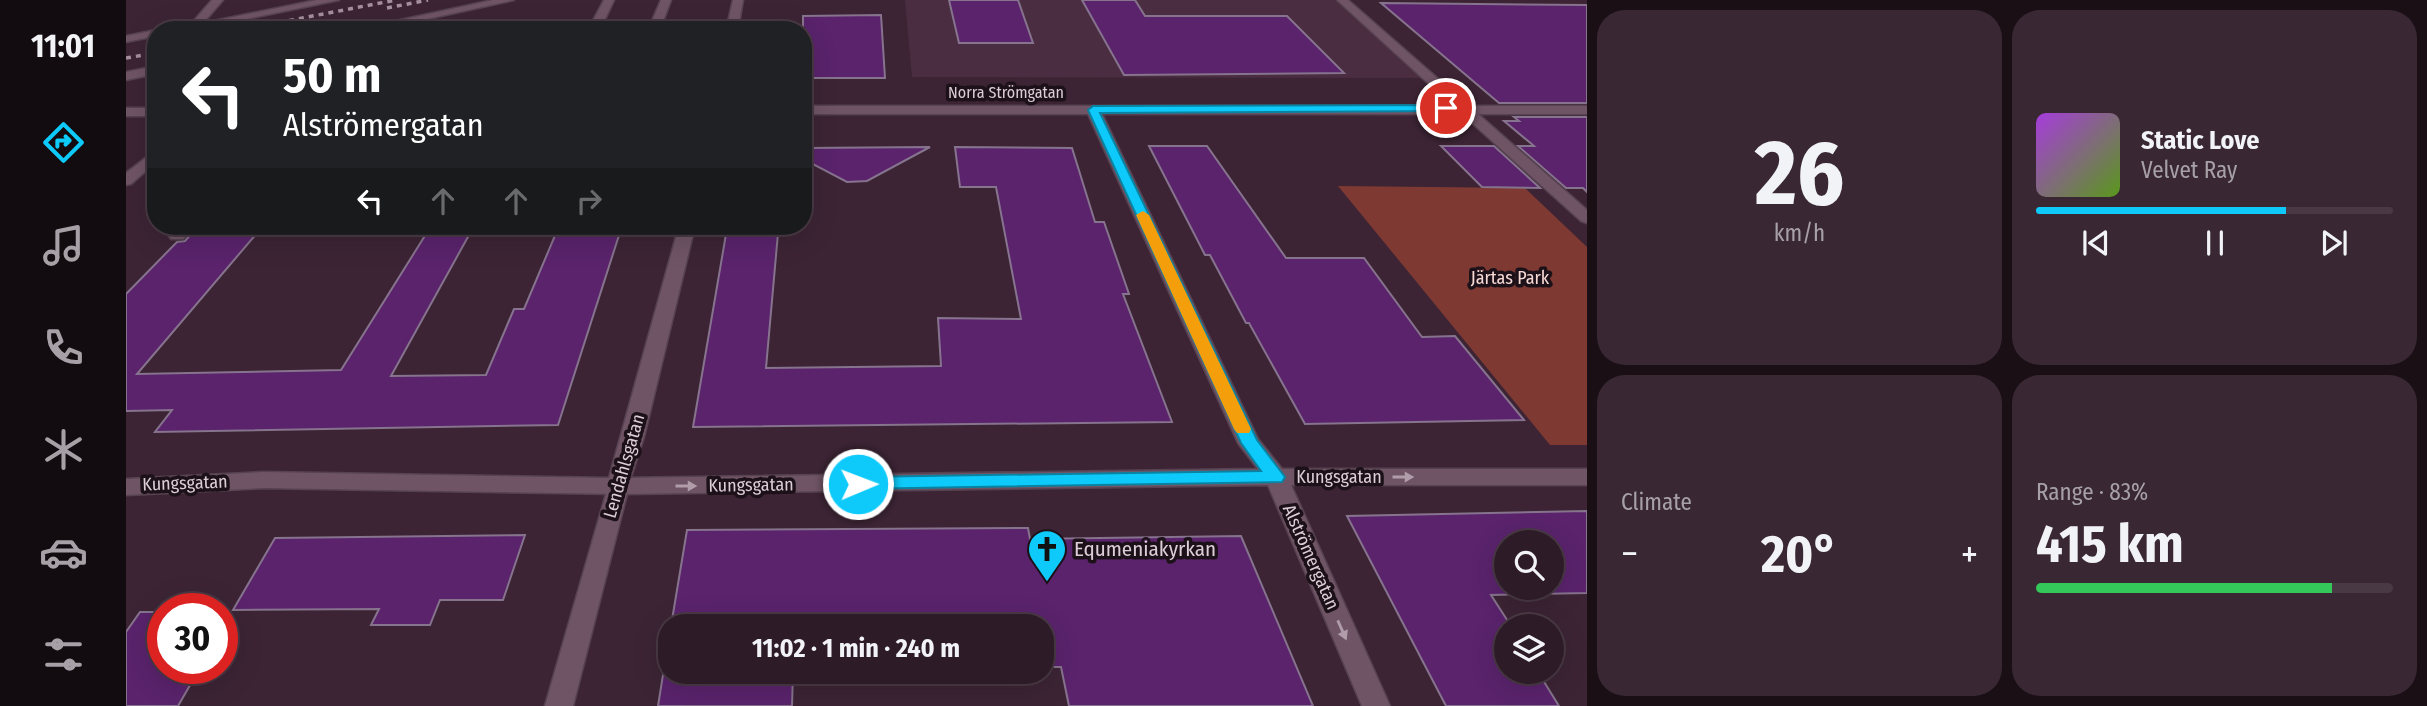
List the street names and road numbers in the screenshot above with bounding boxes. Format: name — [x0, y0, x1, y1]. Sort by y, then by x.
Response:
street label: Norra Strömgatan — [948, 83, 1064, 102]
street label: Lendahlsgatan — [599, 411, 649, 521]
street label: Kungsgatan — [1296, 466, 1382, 488]
street label: Kungsgatan — [142, 471, 228, 495]
street label: Kungsgatan — [708, 473, 794, 497]
street label: Alströmergatan — [1278, 501, 1344, 613]

